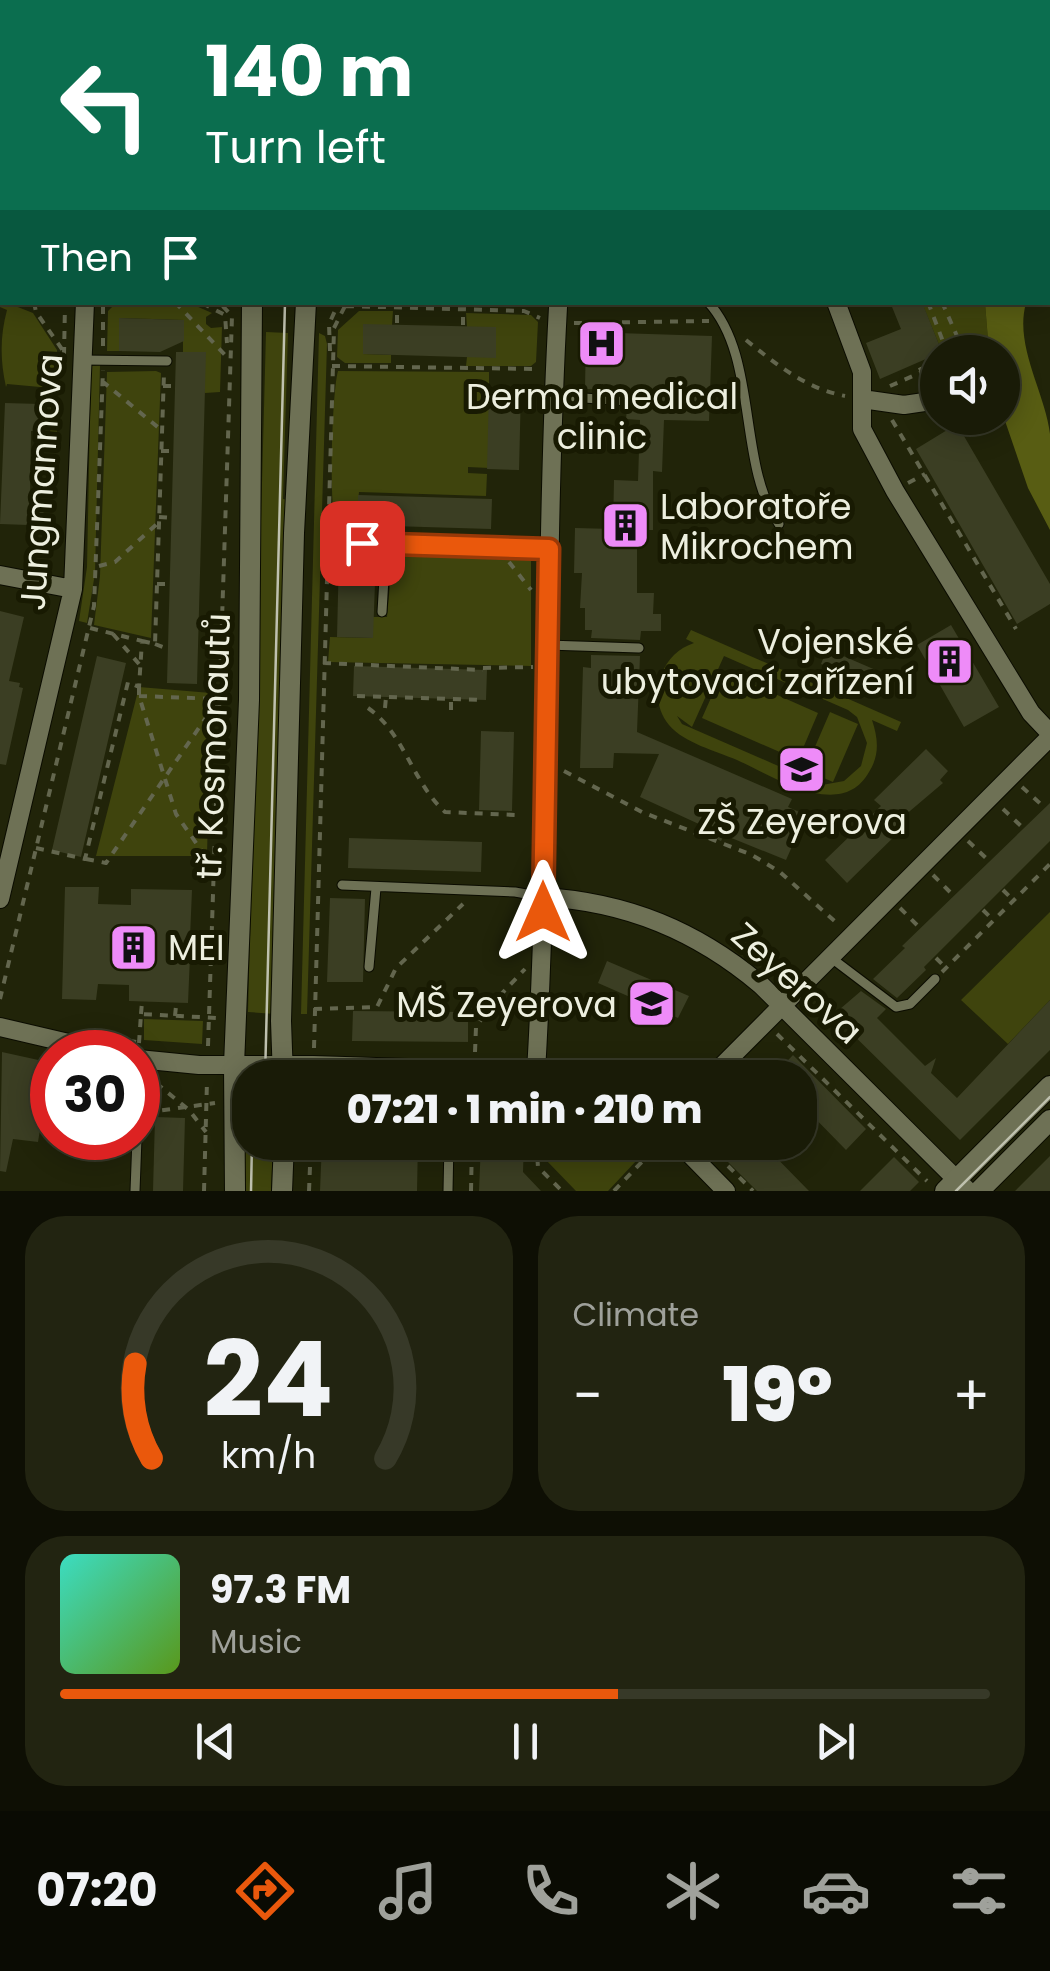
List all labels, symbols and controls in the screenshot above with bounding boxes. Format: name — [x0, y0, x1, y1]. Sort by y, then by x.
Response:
text: 140 m — [205, 22, 413, 121]
icon: left — [40, 40, 170, 170]
text: Turn left — [205, 116, 386, 179]
icon: arrive — [153, 230, 208, 285]
text: Then — [40, 231, 133, 284]
hospital icon: Derma medical clinic — [576, 318, 628, 370]
map controls — [920, 335, 1020, 435]
button: sound — [920, 335, 1020, 435]
street label: Jungmannova — [8, 352, 74, 612]
place label: Derma medical clinic — [466, 372, 738, 461]
place label: Laboratoře Mikrochem — [660, 482, 854, 571]
building icon: Laboratoře Mikrochem — [599, 500, 651, 552]
pin — [320, 501, 405, 586]
icon: arrive — [335, 516, 390, 571]
street label: tř. Kosmonautů — [184, 612, 242, 880]
place label: Vojenské ubytovací zařízení — [601, 617, 914, 706]
building icon: Vojenské ubytovací zařízení — [923, 635, 975, 687]
school or university icon: ZŠ Zeyerova — [776, 743, 828, 795]
place label: ZŠ Zeyerova — [697, 797, 907, 846]
position arrow — [491, 860, 595, 964]
street label: Zeyerova — [721, 911, 873, 1055]
building icon: MEI — [107, 921, 159, 973]
place label: MEI — [168, 923, 225, 972]
school or university icon: MŠ Zeyerova — [626, 978, 678, 1030]
place label: MŠ Zeyerova — [396, 980, 617, 1029]
speed limit sign: 30 — [30, 1030, 160, 1160]
text: 07:21 · 1 min · 210 m — [347, 1083, 702, 1136]
text: Climate — [573, 1292, 699, 1337]
text: 24 — [204, 1307, 334, 1452]
text: 19° — [722, 1342, 833, 1447]
text: − — [573, 1357, 603, 1434]
text: + — [952, 1357, 990, 1434]
text: km/h — [221, 1430, 316, 1481]
text: 97.3 FM — [210, 1563, 351, 1616]
text: Music — [210, 1619, 302, 1664]
icon: previous — [188, 1714, 243, 1769]
icon: pause — [498, 1714, 553, 1769]
icon: next — [808, 1714, 863, 1769]
icon: directions — [230, 1856, 300, 1926]
icon: music — [373, 1856, 443, 1926]
icon: phone — [516, 1856, 586, 1926]
icon: climate — [658, 1856, 728, 1926]
icon: car — [801, 1856, 871, 1926]
icon: filters — [944, 1856, 1014, 1926]
text: 07:20 — [36, 1859, 158, 1922]

